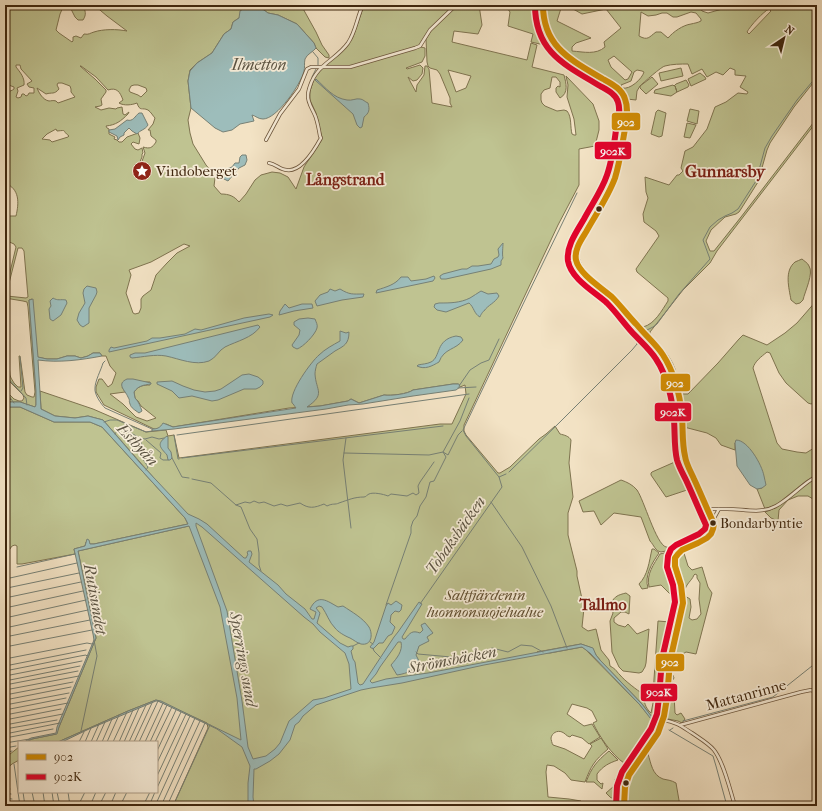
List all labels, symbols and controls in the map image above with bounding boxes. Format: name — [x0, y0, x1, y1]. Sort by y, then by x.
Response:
north arrow — [764, 18, 804, 58]
text: N — [782, 22, 797, 38]
water label: Ilmetton — [231, 55, 287, 74]
line badge: 902 — [611, 112, 641, 131]
text: 902 — [616, 116, 635, 129]
line badge: 902K — [594, 141, 632, 160]
text: 902K — [599, 145, 627, 158]
place icon: Vindoberget — [131, 160, 153, 182]
district label: Gunnarsby — [685, 161, 766, 182]
place label: Vindoberget — [155, 162, 238, 180]
district label: Långstrand — [306, 170, 386, 190]
unlabelled marker — [594, 204, 604, 214]
line badge: 902 — [660, 373, 691, 392]
text: 902 — [665, 377, 684, 390]
line badge: 902K — [654, 402, 692, 422]
text: 902K — [659, 406, 687, 419]
water label: Estbyån — [112, 418, 162, 470]
water label: Tobaksbäcken — [422, 493, 489, 578]
place label: Bondarbyntie — [720, 515, 803, 532]
marker: Bondarbyntie — [708, 518, 718, 528]
water label: Rutisundet — [80, 561, 111, 637]
park label: Saltfjärdenin luonnonsuojelualue — [426, 586, 544, 621]
district label: Tallmo — [578, 595, 627, 614]
water label: Sperrings sund — [226, 609, 262, 710]
water label: Strömsbäcken — [405, 642, 498, 678]
line badge: 902 — [655, 653, 685, 672]
text: 902 — [660, 656, 679, 669]
street label: Mattanrinne — [704, 675, 789, 714]
line badge: 902K — [640, 683, 678, 702]
text: 902K — [645, 686, 673, 699]
legend — [18, 741, 158, 793]
text: 902 — [54, 750, 73, 764]
text: 902K — [54, 770, 83, 784]
unlabelled marker — [621, 778, 631, 788]

